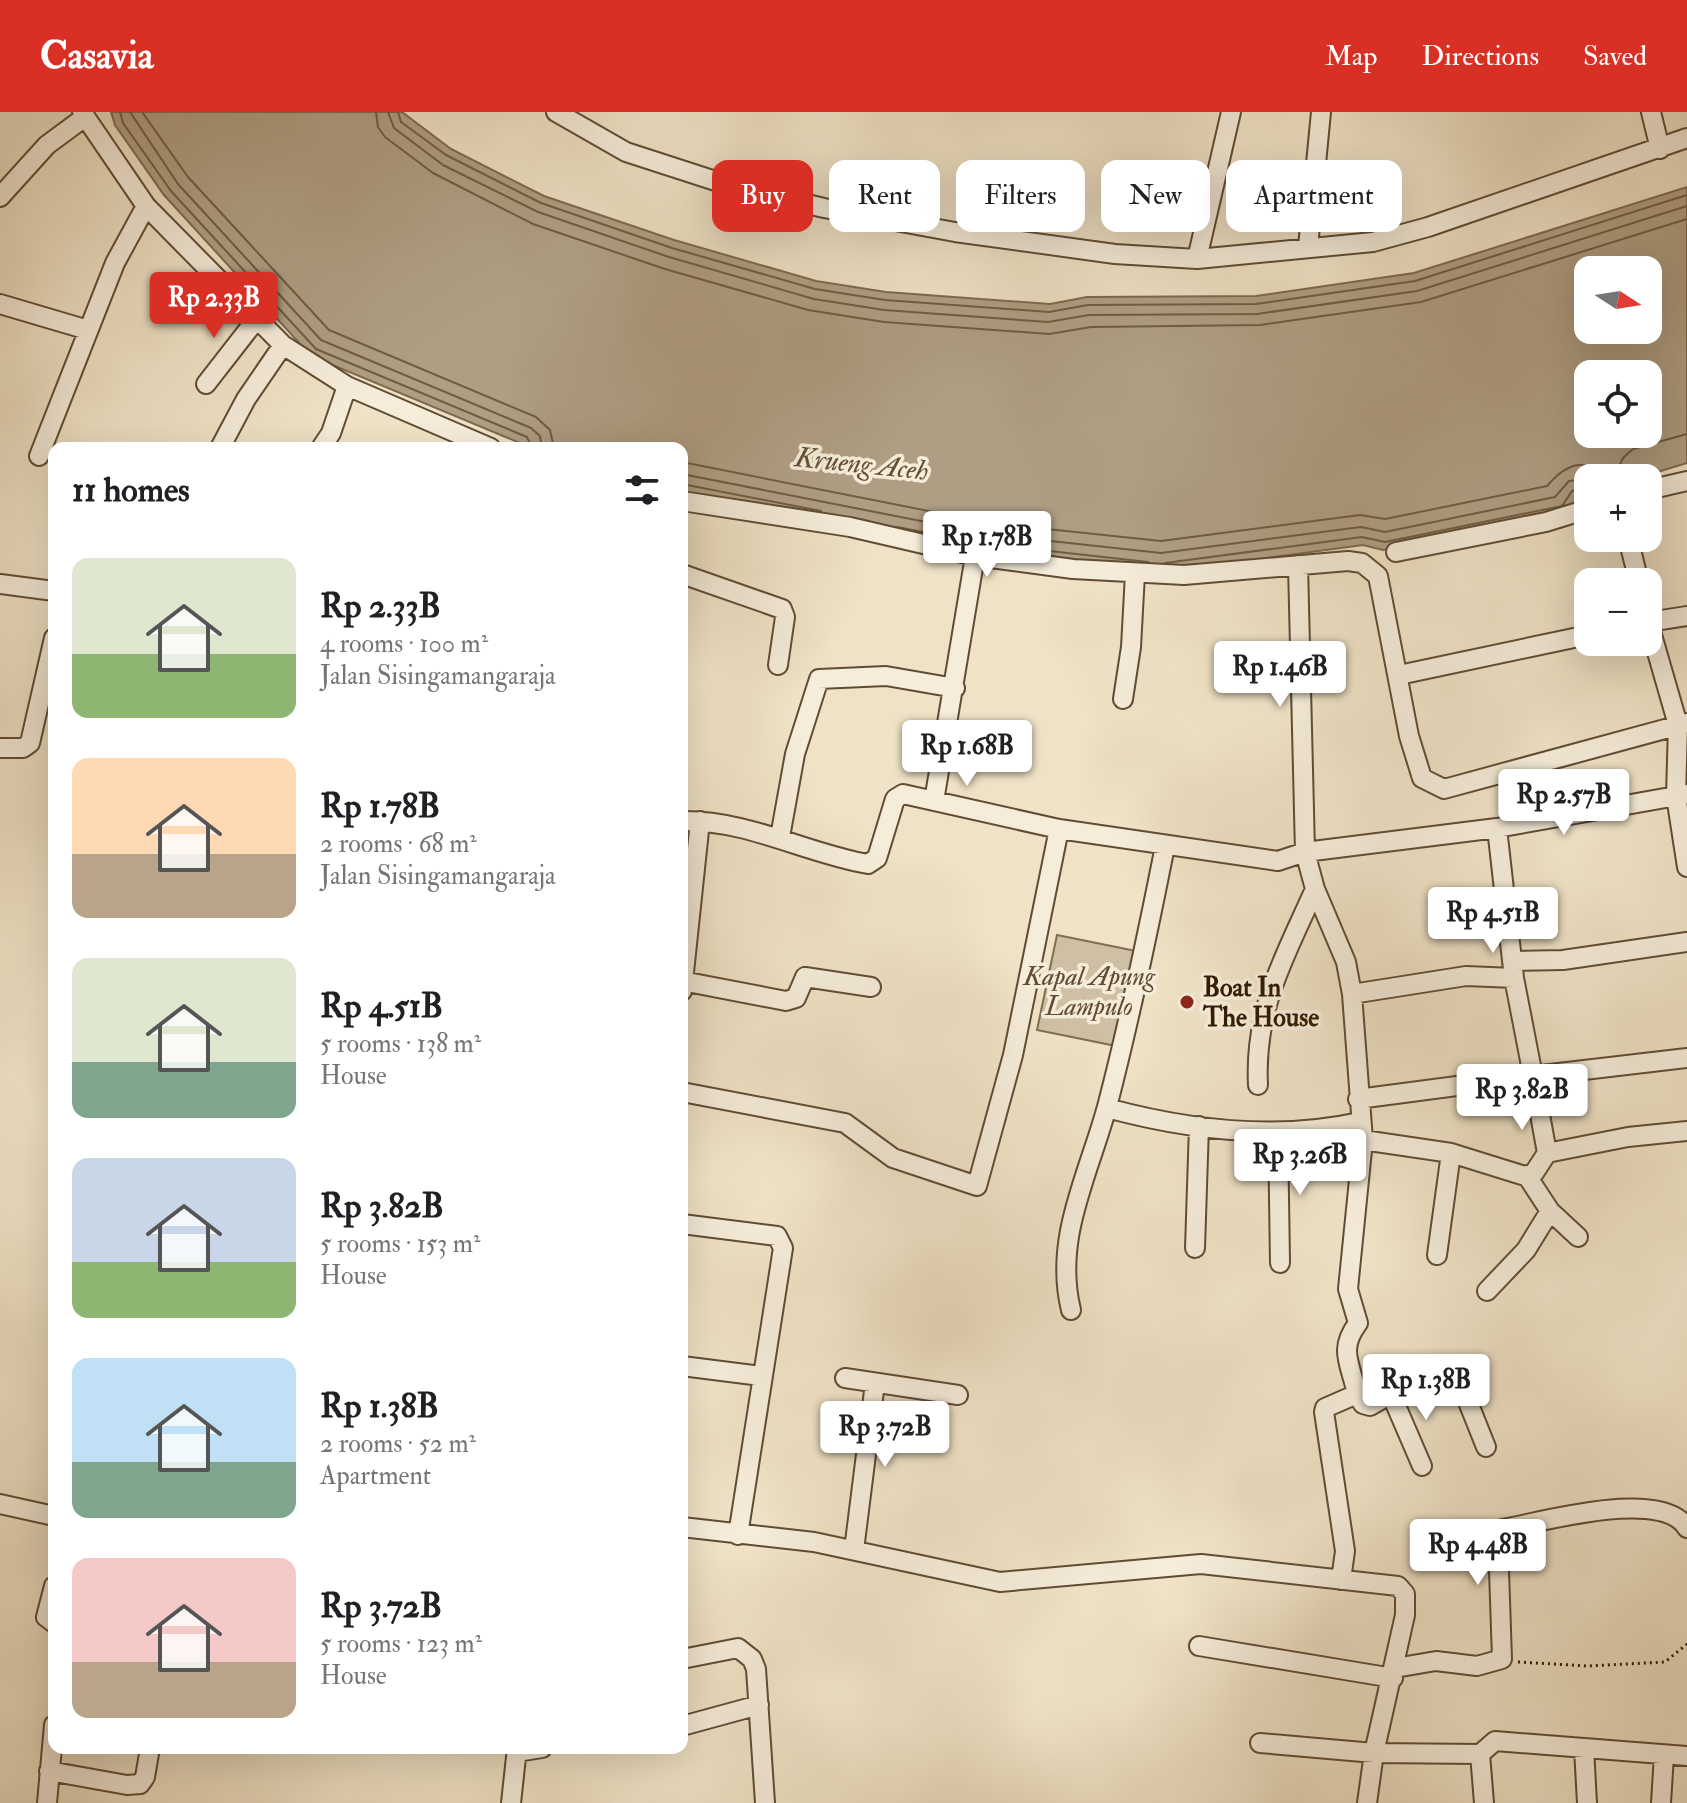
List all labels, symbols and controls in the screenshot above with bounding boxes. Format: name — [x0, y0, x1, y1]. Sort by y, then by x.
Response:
text: Casavia — [40, 32, 153, 80]
text: Map — [1325, 39, 1378, 74]
text: Directions — [1422, 39, 1539, 74]
text: Saved — [1583, 39, 1647, 74]
chip: Buy — [712, 160, 813, 232]
chip: Rent — [829, 160, 940, 232]
chip: Filters — [956, 160, 1085, 232]
chip: New — [1101, 160, 1210, 232]
chip: Apartment — [1226, 160, 1402, 232]
north arrow — [1574, 256, 1662, 344]
map controls — [1574, 256, 1662, 656]
pin: Rp 2.33B — [131, 272, 297, 340]
text: Rp 2.33B — [168, 282, 260, 314]
button: locate — [1574, 360, 1662, 448]
water label: Krueng Aceh — [791, 440, 930, 489]
button: + — [1574, 464, 1662, 552]
icon: filters — [620, 468, 664, 512]
text: 11 homes — [72, 469, 190, 512]
pin: Rp 1.78B — [904, 511, 1070, 579]
text: Rp 1.78B — [941, 521, 1033, 553]
button: − — [1574, 568, 1662, 656]
text: Rp 2.33B — [320, 585, 441, 628]
icon: home — [136, 590, 232, 686]
text: 4 rooms · 100 m² — [320, 628, 488, 660]
pin: Rp 1.46B — [1197, 641, 1363, 709]
text: Rp 1.46B — [1232, 651, 1328, 683]
text: Jalan Sisingamangaraja — [320, 660, 556, 692]
pin: Rp 1.68B — [884, 720, 1050, 788]
text: Rp 1.68B — [920, 730, 1014, 762]
pin: Rp 2.57B — [1481, 769, 1647, 837]
text: Rp 2.57B — [1516, 779, 1612, 811]
text: Rp 1.78B — [320, 785, 440, 828]
icon: home — [136, 790, 232, 886]
text: 2 rooms · 68 m² — [320, 828, 477, 860]
text: Jalan Sisingamangaraja — [320, 860, 556, 892]
pin: Rp 4.51B — [1410, 887, 1576, 955]
text: Rp 4.51B — [1446, 897, 1540, 929]
park label: Kapal Apung Lampulo — [1021, 961, 1156, 1023]
place label: Boat In The House — [1202, 972, 1319, 1034]
text: Rp 4.51B — [320, 985, 443, 1028]
icon: home — [136, 990, 232, 1086]
marker: Boat In The House — [1178, 993, 1196, 1011]
text: 5 rooms · 138 m² — [320, 1028, 481, 1060]
text: House — [320, 1060, 387, 1092]
pin: Rp 3.82B — [1439, 1064, 1605, 1132]
text: Rp 3.82B — [1475, 1074, 1569, 1106]
pin: Rp 3.26B — [1217, 1129, 1383, 1197]
text: Rp 3.26B — [1252, 1139, 1348, 1171]
text: Rp 3.82B — [320, 1185, 444, 1228]
icon: home — [136, 1190, 232, 1286]
text: 5 rooms · 153 m² — [320, 1228, 480, 1260]
text: House — [320, 1260, 387, 1292]
pin: Rp 1.38B — [1343, 1354, 1509, 1422]
text: Rp 1.38B — [1381, 1364, 1471, 1396]
text: Rp 1.38B — [320, 1385, 439, 1428]
icon: home — [136, 1390, 232, 1486]
pin: Rp 3.72B — [802, 1401, 968, 1469]
text: Rp 3.72B — [838, 1411, 932, 1443]
text: 2 rooms · 52 m² — [320, 1428, 476, 1460]
text: Apartment — [320, 1460, 431, 1492]
pin: Rp 4.48B — [1395, 1519, 1561, 1587]
text: Rp 4.48B — [1428, 1529, 1528, 1561]
text: Rp 3.72B — [320, 1585, 442, 1628]
icon: home — [136, 1590, 232, 1686]
text: 5 rooms · 123 m² — [320, 1628, 482, 1660]
text: House — [320, 1660, 387, 1692]

